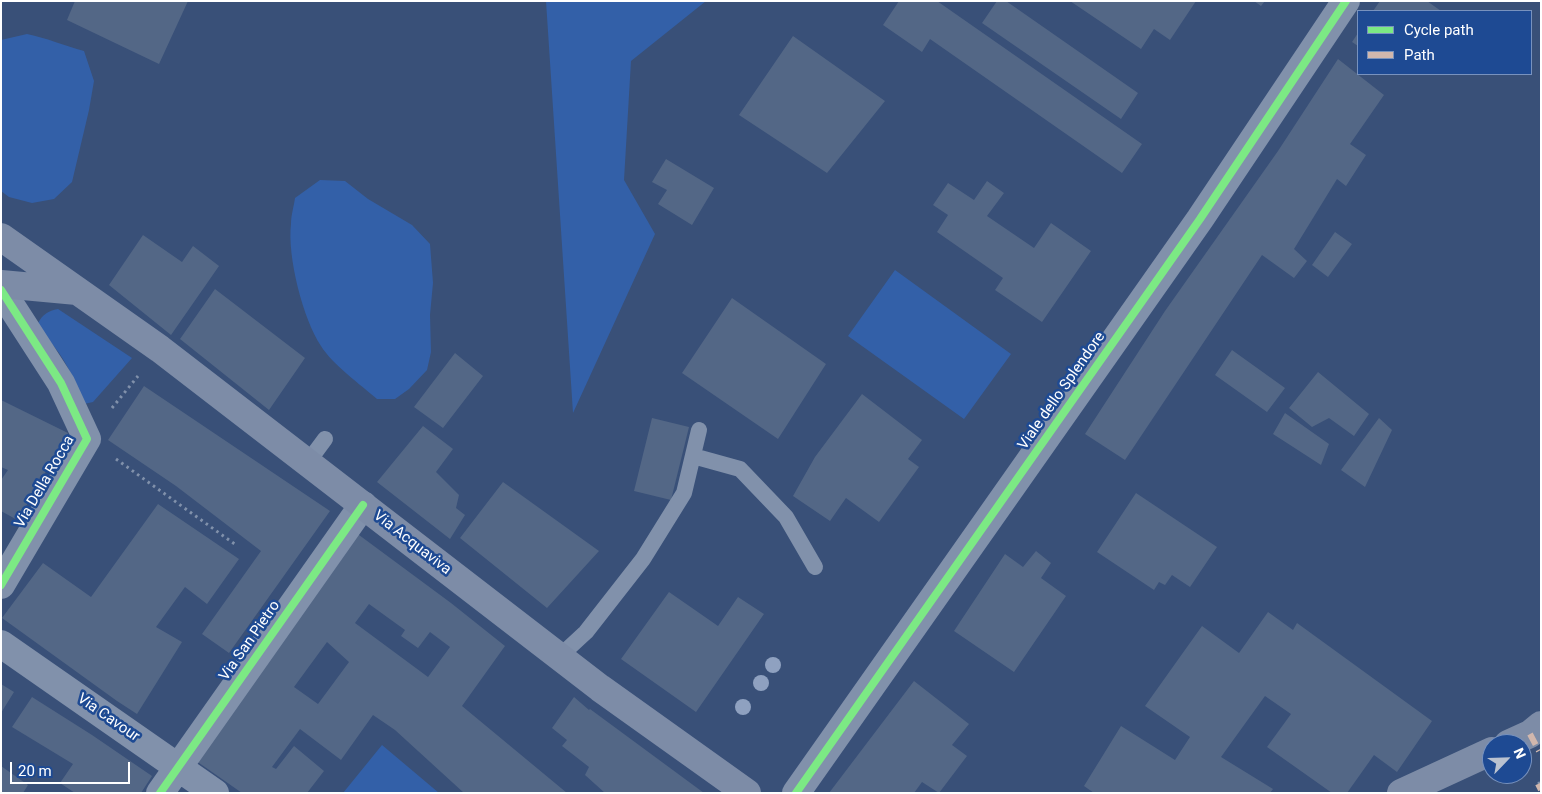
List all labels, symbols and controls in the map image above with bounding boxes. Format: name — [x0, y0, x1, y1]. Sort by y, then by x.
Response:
legend — [1357, 10, 1532, 75]
text: Cycle path — [1404, 21, 1474, 39]
text: Path — [1404, 46, 1435, 64]
street label: Viale dello Splendore — [1015, 329, 1109, 453]
street label: Via Della Rocca — [11, 433, 79, 531]
street label: Via Acquaviva — [370, 507, 454, 579]
street label: Via San Pietro — [216, 597, 284, 685]
street label: Via Cavour — [73, 690, 143, 746]
north arrow — [1482, 734, 1532, 784]
text: N — [1510, 746, 1529, 761]
scale bar — [12, 752, 132, 784]
text: 20 m — [18, 762, 52, 780]

